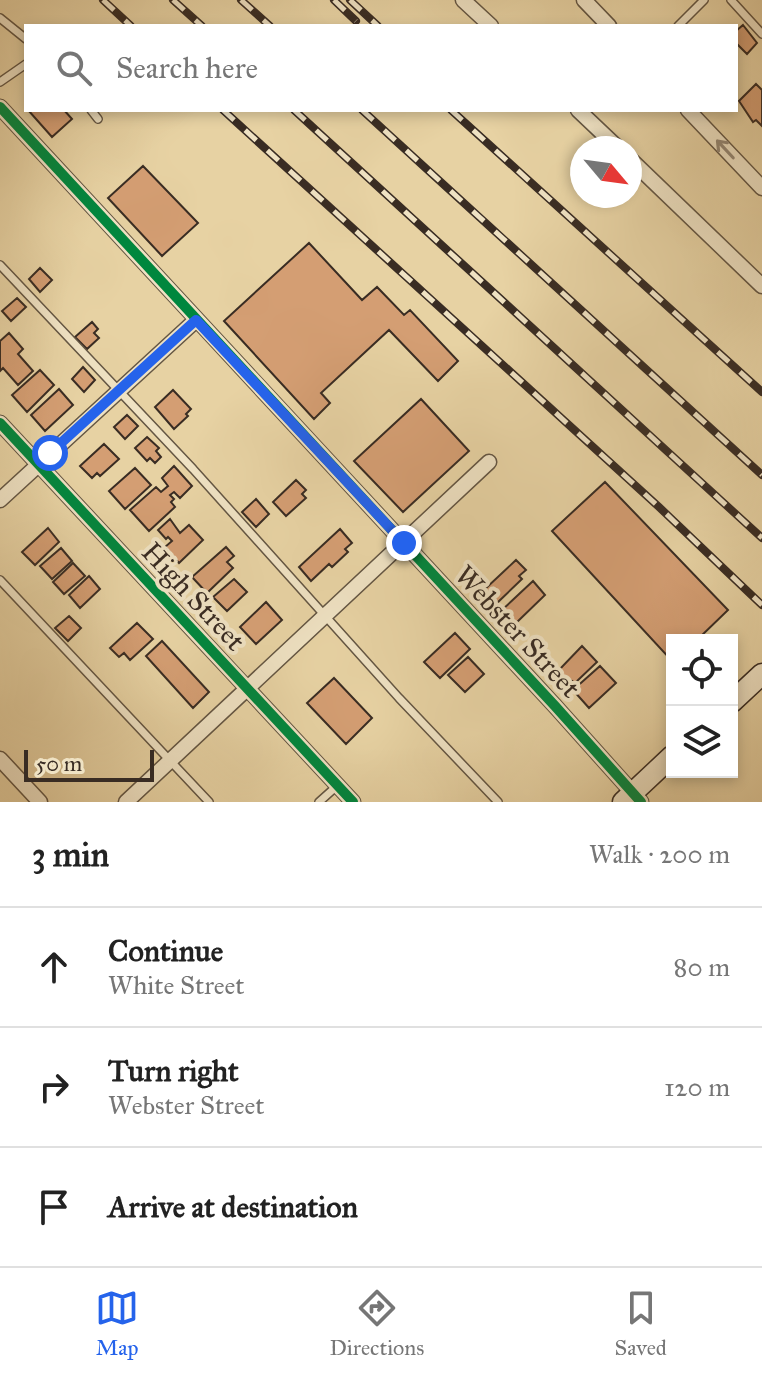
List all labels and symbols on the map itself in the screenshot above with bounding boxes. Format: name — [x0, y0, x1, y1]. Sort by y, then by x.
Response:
north arrow — [570, 136, 642, 208]
one-way arrow — [716, 139, 735, 159]
route start — [32, 435, 68, 471]
route end — [386, 525, 422, 561]
street label: High Street — [134, 535, 253, 658]
street label: Webster Street — [447, 558, 588, 705]
scale bar — [24, 746, 154, 782]

